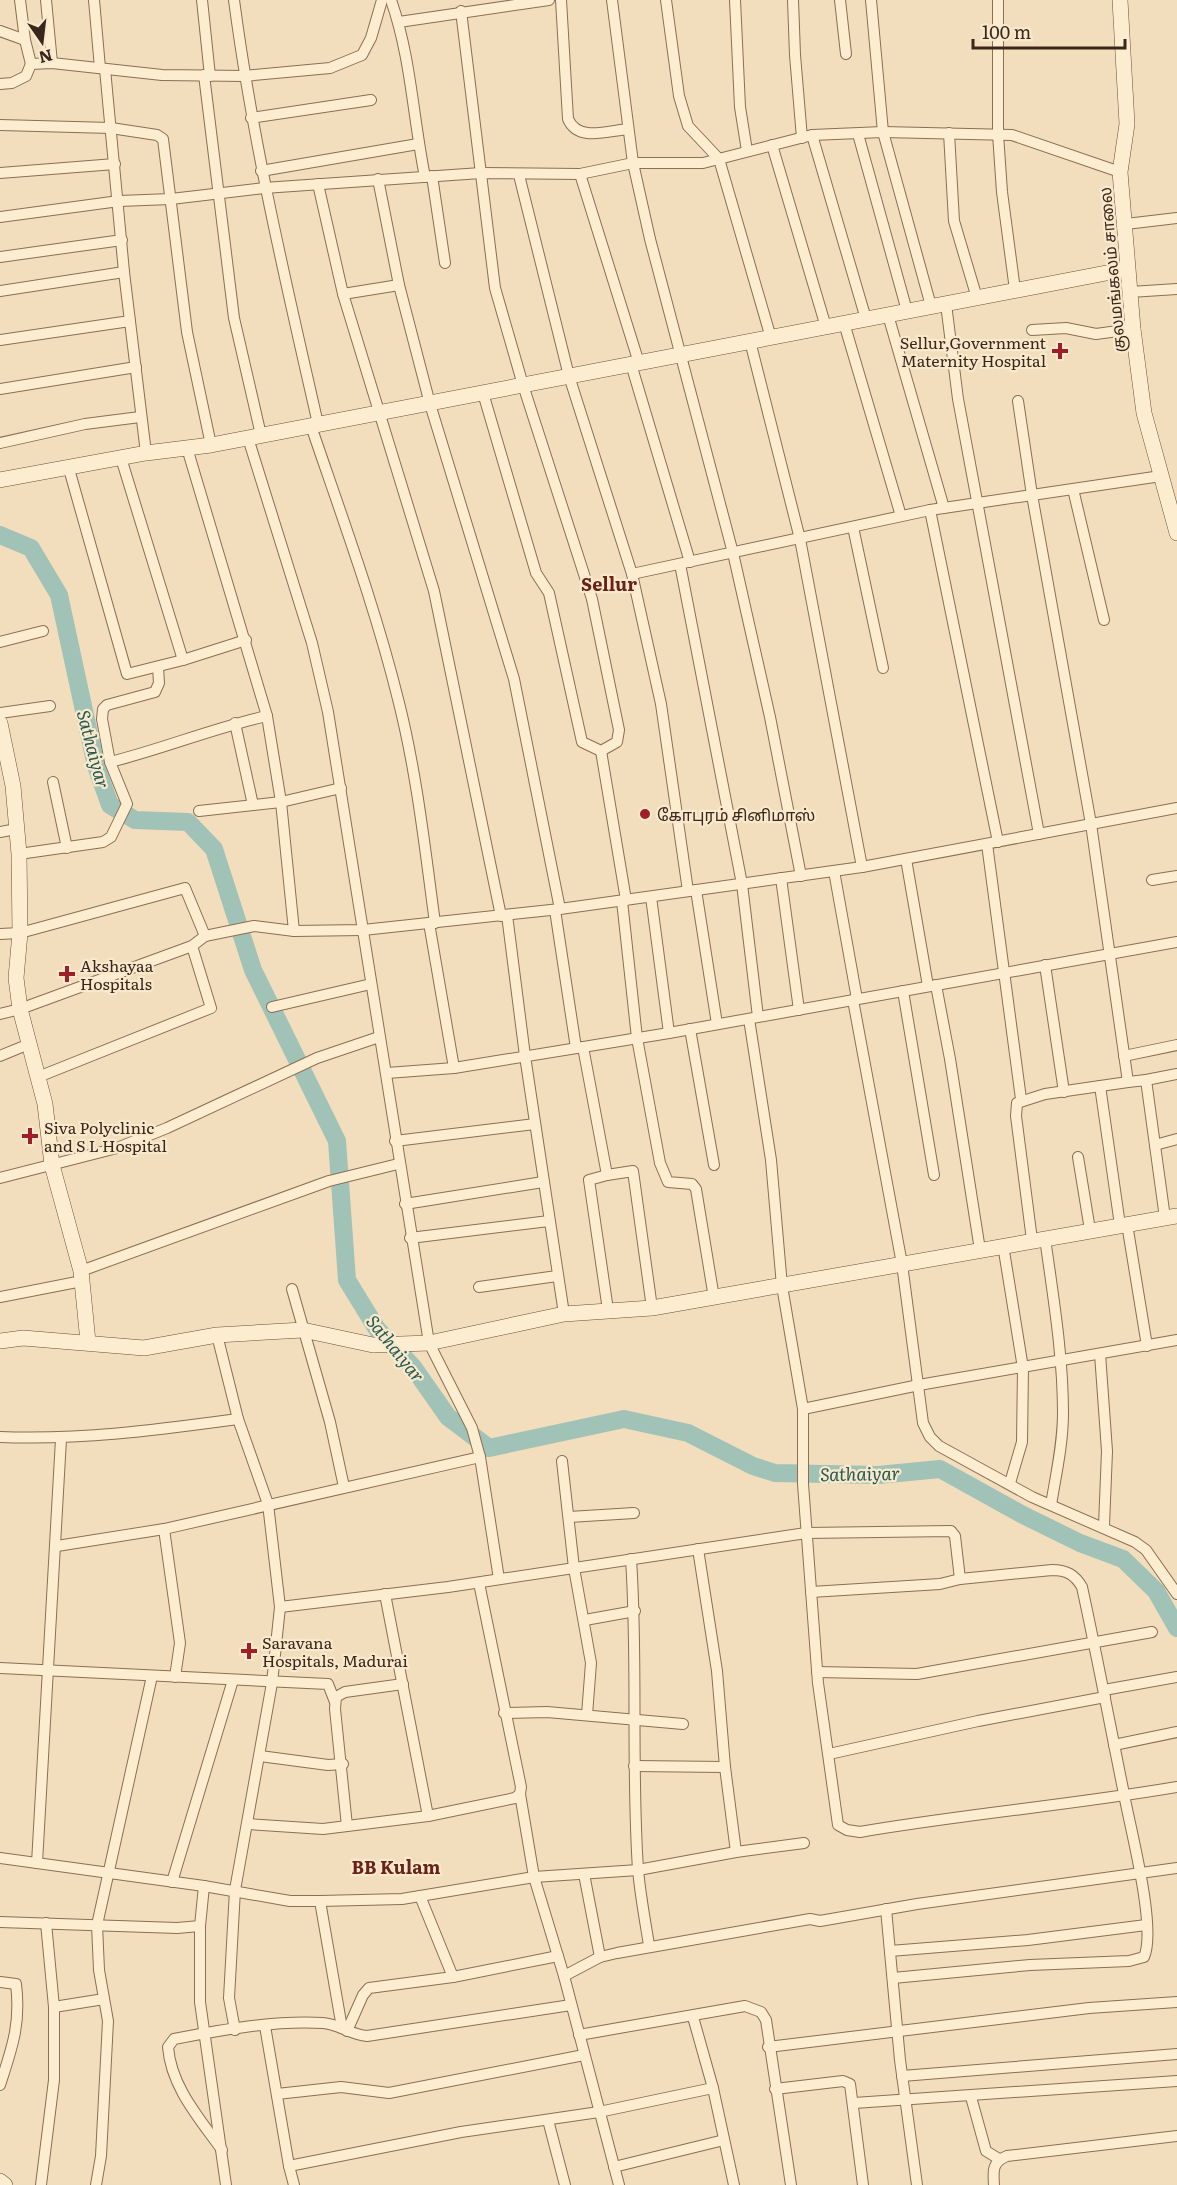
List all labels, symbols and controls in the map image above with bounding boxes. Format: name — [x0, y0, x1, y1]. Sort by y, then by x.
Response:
north arrow — [12, 12, 72, 72]
scale bar — [973, 12, 1124, 50]
text: 100 m — [982, 18, 1031, 45]
text: N — [36, 44, 55, 71]
street label: குலமங்கலம் சாலை — [1092, 186, 1131, 354]
place label: Sellur,Government Maternity Hospital — [900, 330, 1047, 372]
marker: Sellur,Government Maternity Hospital — [1051, 342, 1069, 360]
district label: Sellur — [581, 570, 637, 597]
water label: Sathaiyar — [71, 707, 117, 791]
place label: கோபுரம் சினிமாஸ் — [657, 802, 815, 826]
marker: கோபுரம் சினிமாஸ் — [638, 807, 652, 821]
place label: Akshayaa Hospitals — [80, 953, 154, 995]
marker: Akshayaa Hospitals — [58, 965, 76, 983]
place label: Siva Polyclinic and S L Hospital — [44, 1115, 167, 1157]
marker: Siva Polyclinic and S L Hospital — [21, 1127, 39, 1145]
water label: Sathaiyar — [360, 1308, 432, 1388]
water label: Sathaiyar — [820, 1459, 900, 1487]
place label: Saravana Hospitals, Madurai — [262, 1630, 408, 1672]
marker: Saravana Hospitals, Madurai — [240, 1642, 258, 1660]
district label: BB Kulam — [352, 1853, 440, 1880]

